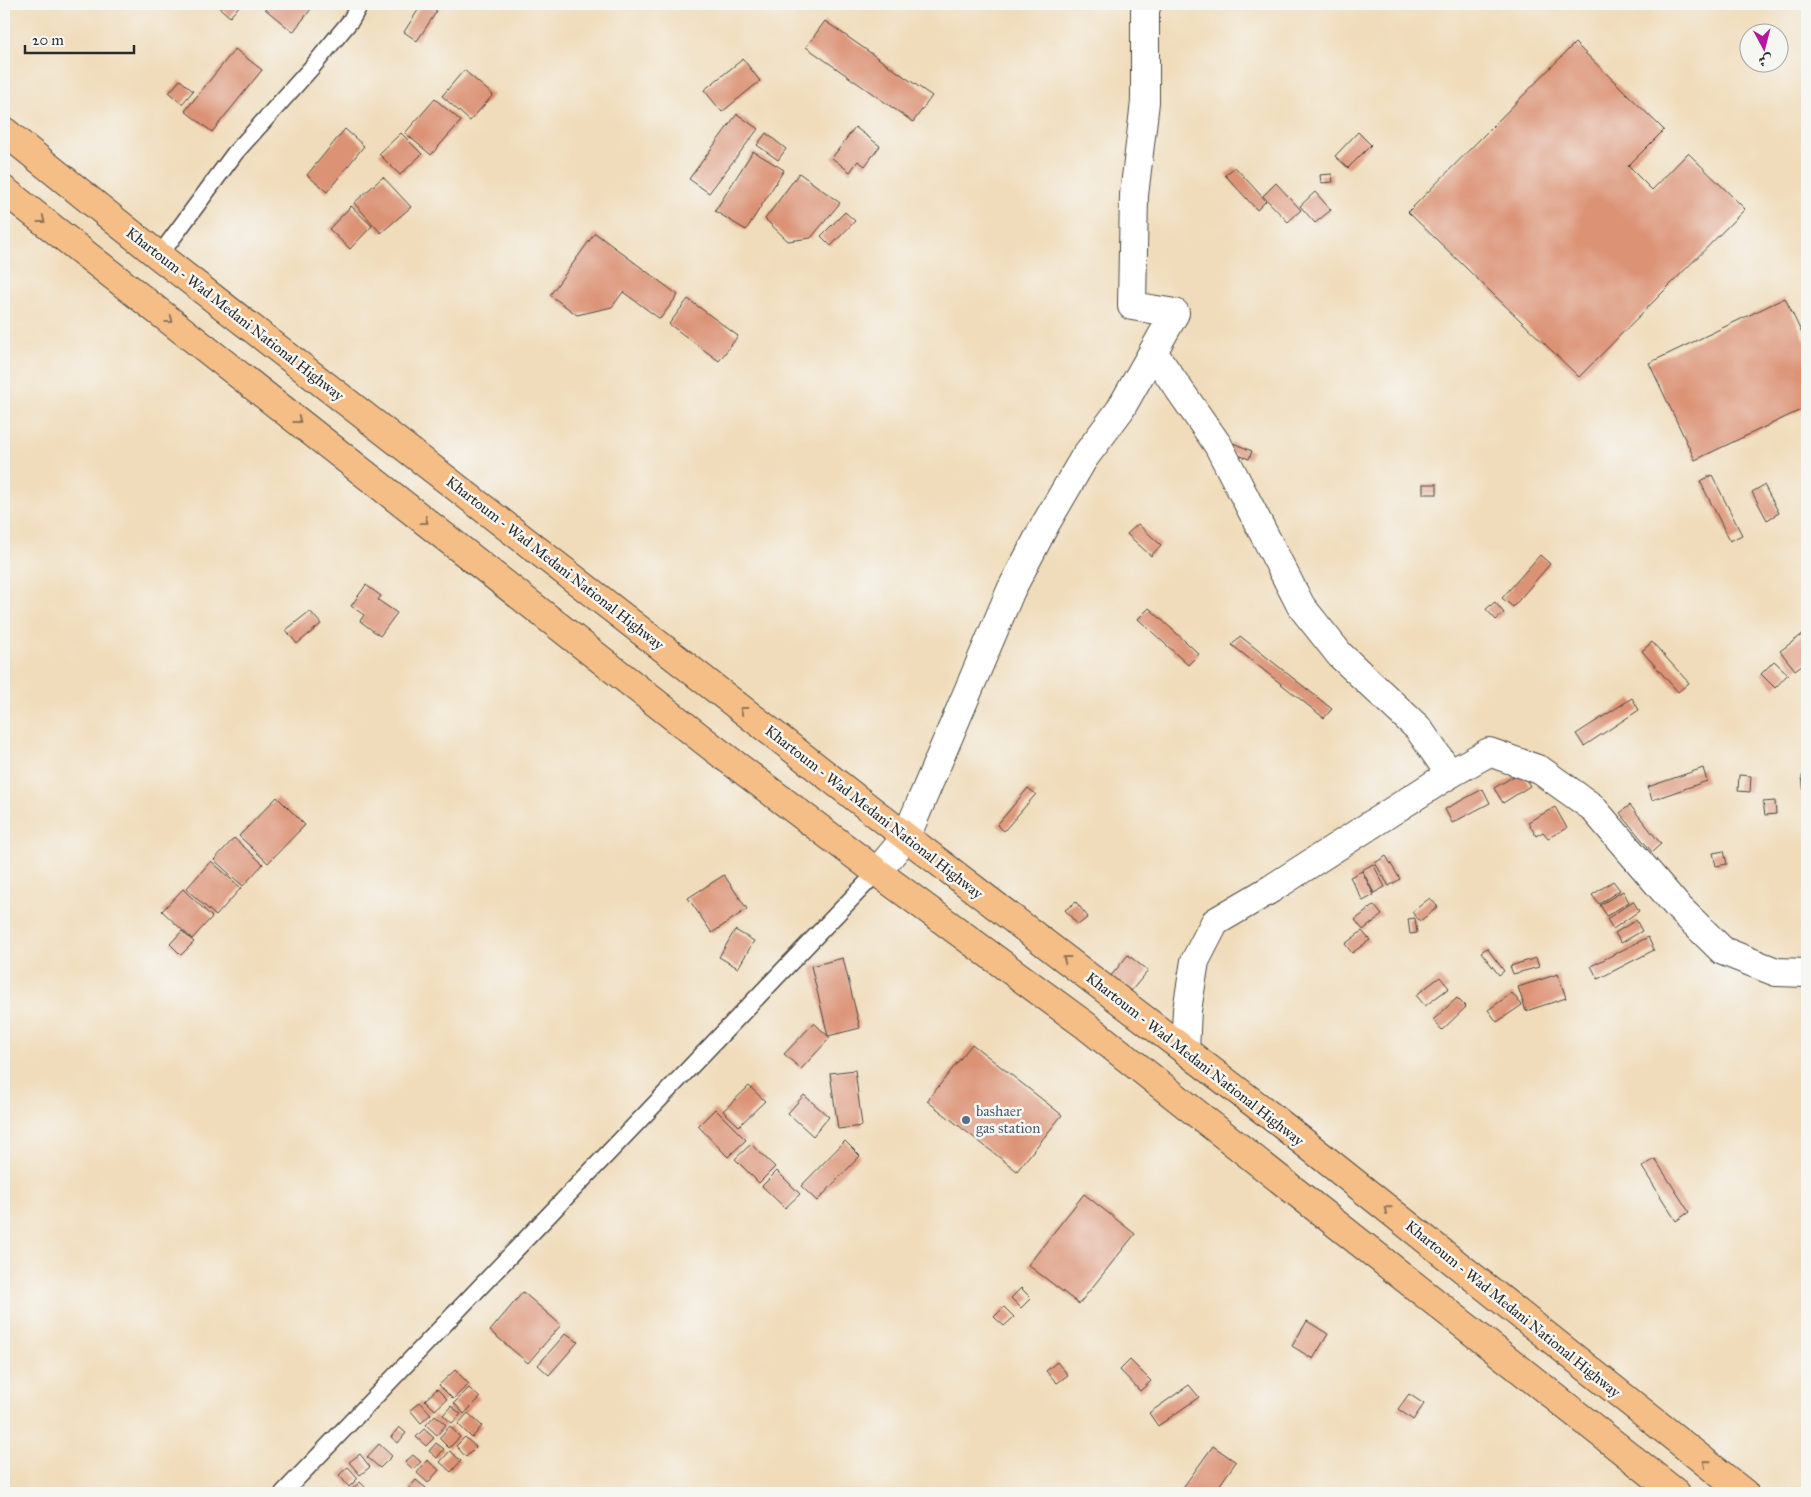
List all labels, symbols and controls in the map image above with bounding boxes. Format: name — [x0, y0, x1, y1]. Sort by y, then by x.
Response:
scale bar — [25, 22, 134, 54]
north arrow — [1738, 22, 1788, 72]
text: 20 m — [32, 31, 64, 49]
text: ش — [1757, 51, 1773, 70]
one-way arrow — [36, 214, 45, 222]
street label: Khartoum - Wad Medani National Highway — [123, 223, 348, 405]
one-way arrow — [164, 314, 174, 323]
one-way arrow — [292, 415, 301, 423]
street label: Khartoum - Wad Medani National Highway — [443, 472, 668, 654]
one-way arrow — [419, 515, 429, 524]
one-way arrow — [740, 707, 749, 715]
street label: Khartoum - Wad Medani National Highway — [762, 721, 987, 903]
one-way arrow — [1063, 956, 1072, 964]
street label: Khartoum - Wad Medani National Highway — [1083, 968, 1308, 1150]
place label: bashaer gas station — [976, 1102, 1040, 1137]
marker: bashaer gas station — [960, 1114, 972, 1126]
one-way arrow — [1384, 1206, 1393, 1214]
street label: Khartoum - Wad Medani National Highway — [1402, 1217, 1625, 1402]
one-way arrow — [1703, 1460, 1712, 1468]

